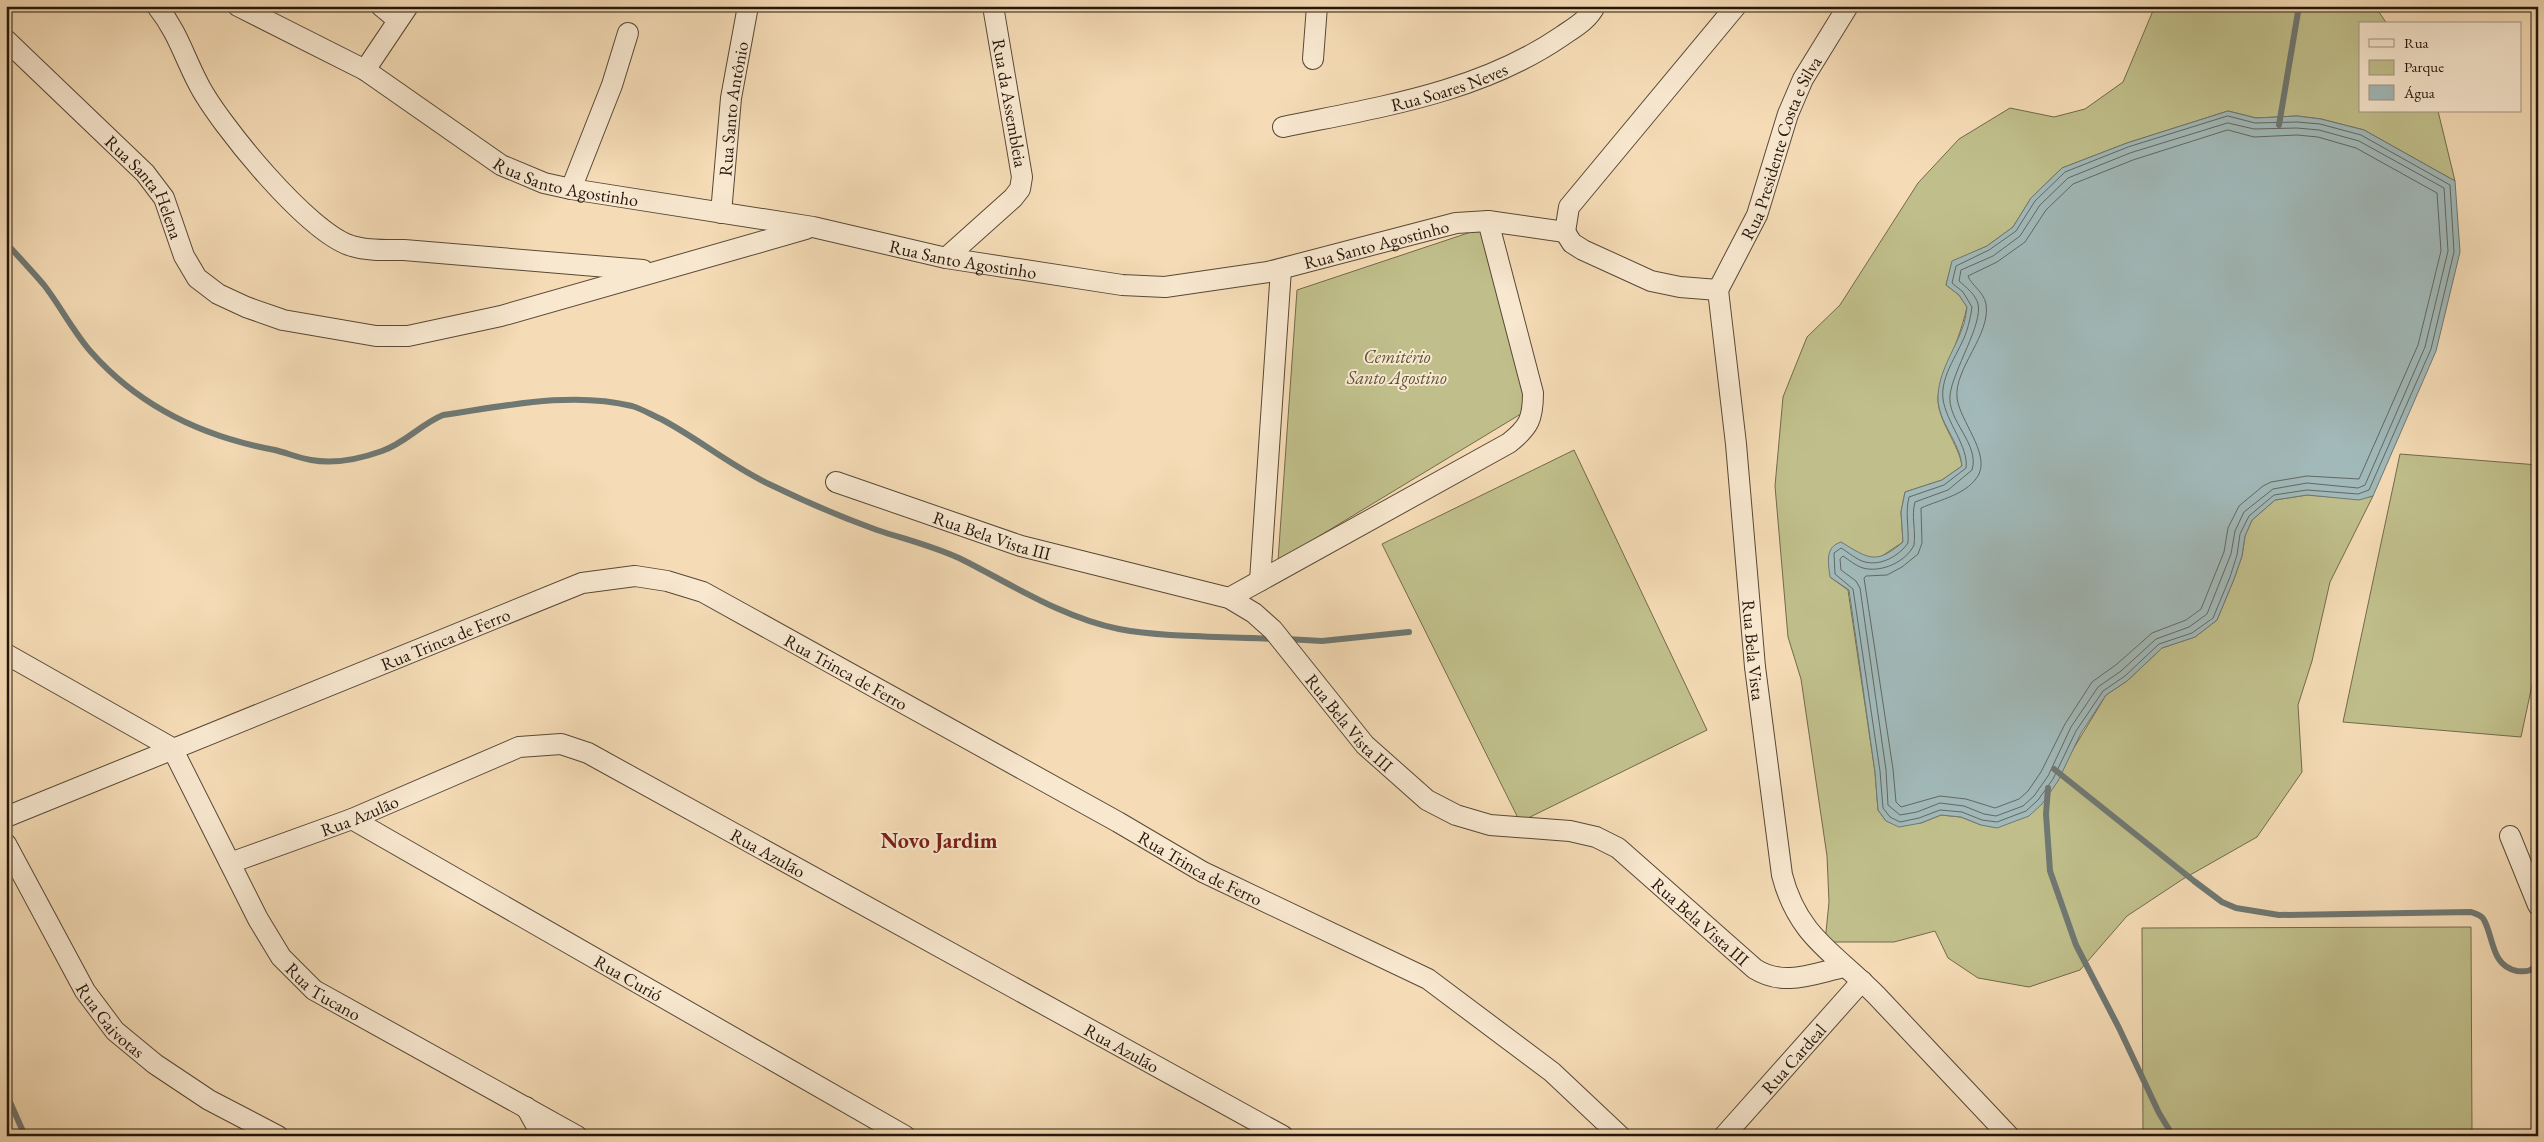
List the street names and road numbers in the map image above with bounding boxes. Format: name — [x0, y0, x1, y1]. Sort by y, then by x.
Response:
street label: Rua da Assembleia — [987, 37, 1033, 170]
street label: Rua Santo Antônio — [713, 39, 753, 177]
street label: Rua Presidente Costa e Silva — [1735, 51, 1826, 243]
street label: Rua Soares Neves — [1388, 57, 1511, 116]
street label: Rua Santa Helena — [101, 130, 189, 243]
street label: Rua Santo Agostinho — [489, 152, 640, 211]
street label: Rua Santo Agostinho — [1301, 214, 1451, 274]
street label: Rua Santo Agostinho — [887, 234, 1038, 283]
street label: Rua Bela Vista III — [930, 505, 1053, 565]
street label: Rua Bela Vista — [1738, 599, 1771, 703]
street label: Rua Trinca de Ferro — [377, 602, 513, 675]
street label: Rua Trinca de Ferro — [780, 628, 912, 715]
street label: Rua Bela Vista III — [1301, 669, 1398, 776]
street label: Rua Azulão — [317, 789, 402, 841]
street label: Rua Azulão — [727, 823, 810, 882]
street label: Rua Trinca de Ferro — [1134, 825, 1266, 910]
street label: Rua Bela Vista III — [1647, 872, 1754, 970]
street label: Rua Curió — [591, 949, 667, 1006]
street label: Rua Tucano — [281, 957, 365, 1025]
street label: Rua Gaivotas — [71, 979, 150, 1063]
street label: Rua Azulão — [1081, 1017, 1164, 1077]
street label: Rua Cardeal — [1756, 1018, 1831, 1098]

